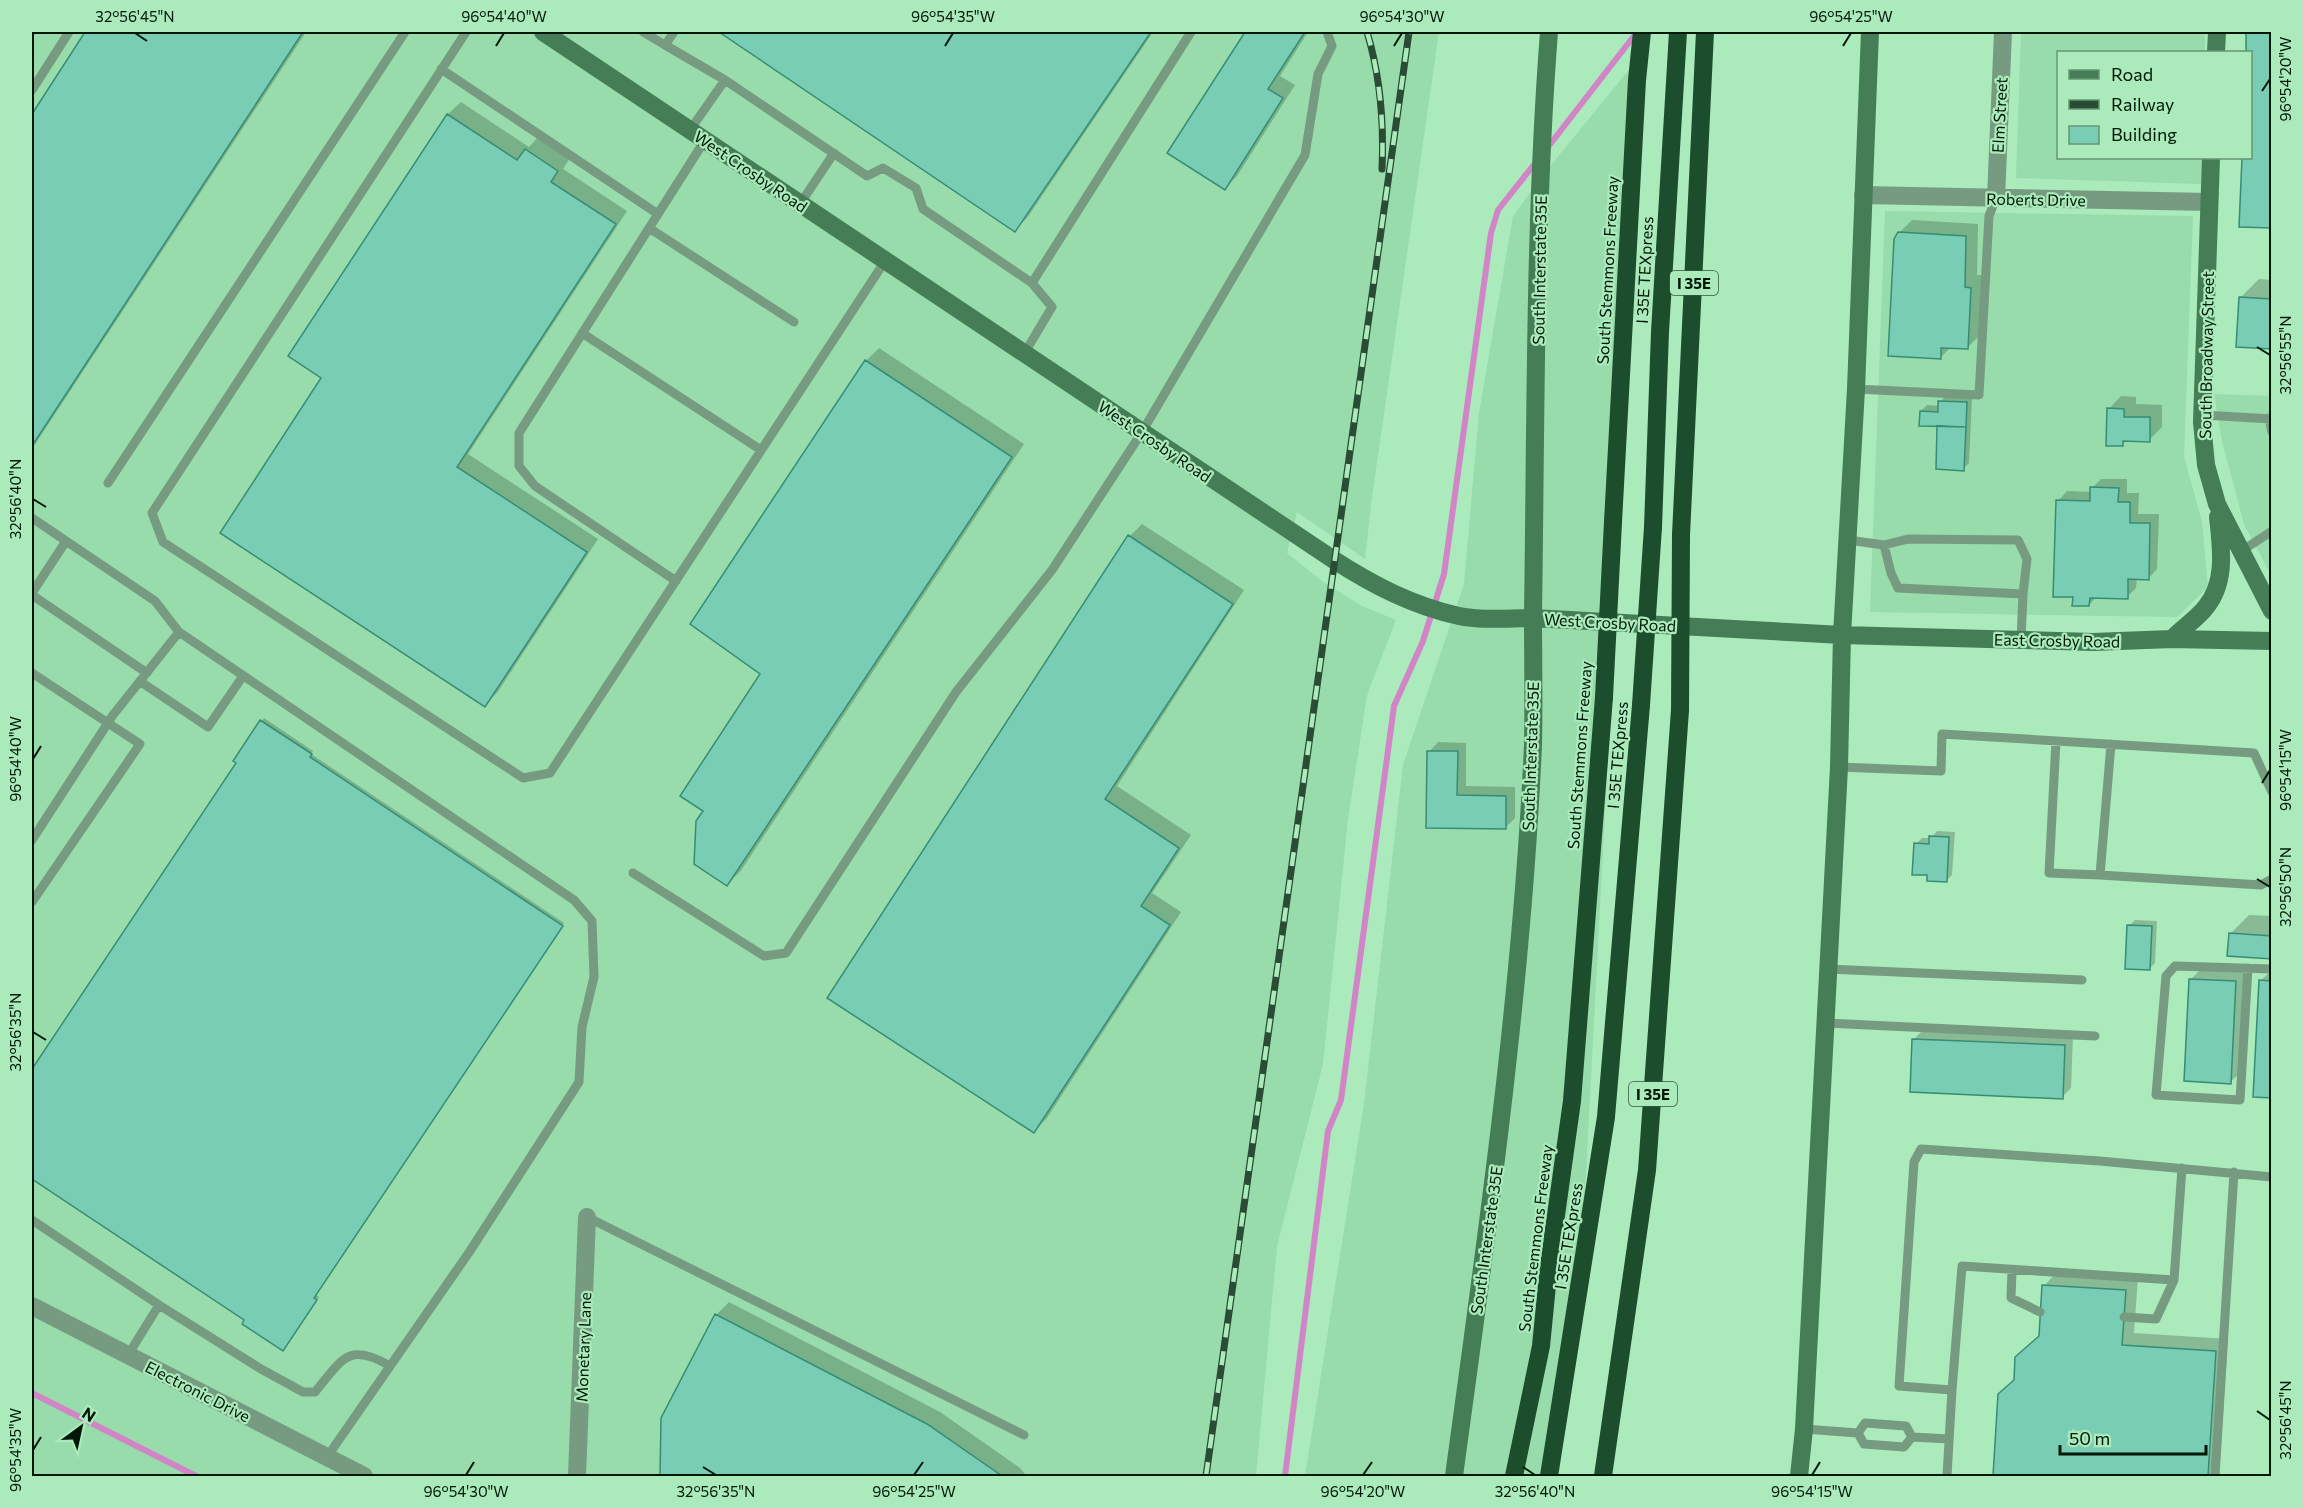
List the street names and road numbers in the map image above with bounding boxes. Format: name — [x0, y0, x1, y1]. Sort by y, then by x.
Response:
street label: Elm Street — [1988, 76, 2010, 153]
street label: West Crosby Road — [691, 126, 811, 216]
street label: South Stemmons Freeway — [1593, 175, 1621, 365]
street label: Roberts Drive — [1986, 189, 2086, 209]
street label: South Interstate 35E — [1528, 195, 1550, 345]
street label: I 35E TEXpress — [1632, 216, 1656, 324]
road number: I 35E — [1670, 271, 1718, 295]
street label: South Broadway Street — [2195, 271, 2217, 439]
street label: West Crosby Road — [1095, 396, 1215, 486]
street label: West Crosby Road — [1543, 609, 1677, 635]
street label: East Crosby Road — [1994, 629, 2120, 651]
street label: South Stemmons Freeway — [1563, 660, 1595, 850]
street label: South Interstate 35E — [1518, 681, 1542, 831]
street label: I 35E TEXpress — [1603, 701, 1631, 809]
road number: I 35E — [1629, 1082, 1677, 1106]
street label: South Stemmons Freeway — [1514, 1143, 1556, 1333]
street label: South Interstate 35E — [1466, 1165, 1506, 1315]
street label: I 35E TEXpress — [1550, 1181, 1586, 1291]
street label: Monetary Lane — [572, 1292, 594, 1402]
street label: Electronic Drive — [142, 1356, 254, 1426]

